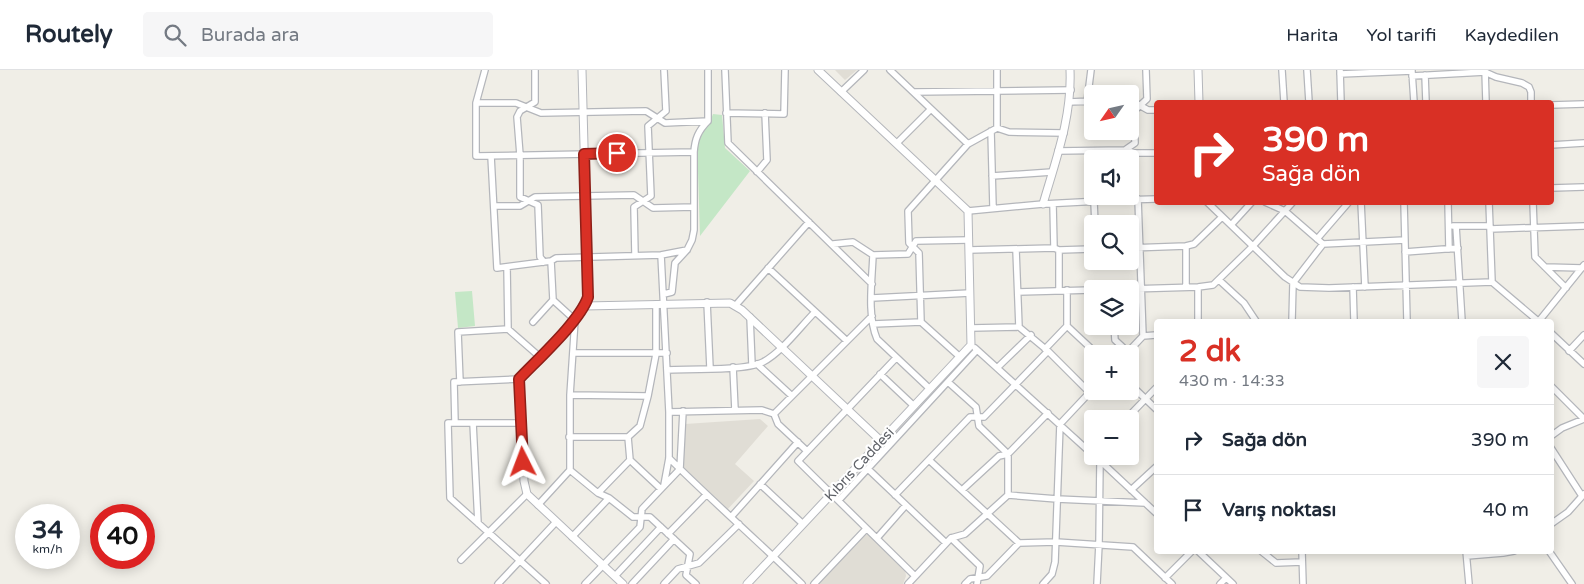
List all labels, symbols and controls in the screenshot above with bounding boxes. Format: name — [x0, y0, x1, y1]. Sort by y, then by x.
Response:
search box — [143, 12, 493, 57]
text: Routely — [25, 20, 113, 49]
icon: search — [161, 21, 189, 49]
text: Burada ara — [201, 24, 300, 46]
text: Harita — [1286, 24, 1338, 46]
text: Yol tarifi — [1366, 24, 1436, 46]
text: Kaydedilen — [1464, 24, 1559, 46]
north arrow — [1084, 85, 1139, 140]
map controls — [1084, 85, 1139, 465]
text: 390 m — [1262, 119, 1369, 161]
icon: right — [1179, 120, 1244, 185]
pin — [596, 132, 638, 174]
icon: arrive — [603, 139, 631, 167]
button: sound — [1084, 150, 1139, 205]
text: Sağa dön — [1262, 161, 1361, 187]
button: search — [1084, 215, 1139, 270]
button: layers — [1084, 280, 1139, 335]
text: 2 dk — [1179, 333, 1241, 370]
button: close — [1477, 336, 1529, 388]
button: + — [1084, 345, 1139, 400]
text: 430 m · 14:33 — [1179, 371, 1285, 391]
button: − — [1084, 410, 1139, 465]
street label: Kıbrıs Caddesi — [821, 424, 898, 505]
icon: right — [1179, 426, 1207, 454]
text: Sağa dön — [1222, 429, 1307, 451]
text: 390 m — [1471, 429, 1529, 451]
position arrow — [496, 435, 548, 487]
icon: arrive — [1179, 496, 1207, 524]
text: Varış noktası — [1222, 499, 1336, 521]
text: 40 m — [1483, 499, 1529, 521]
speed limit sign: 40 — [90, 504, 155, 569]
text: 34 — [32, 515, 63, 545]
text: km/h — [32, 542, 63, 556]

